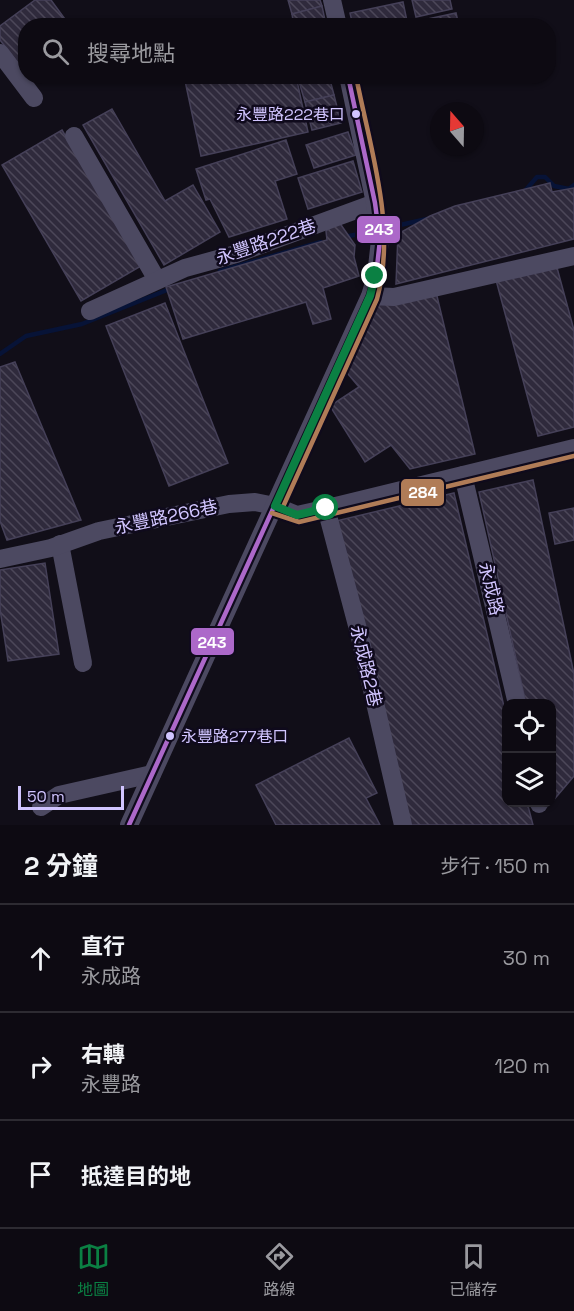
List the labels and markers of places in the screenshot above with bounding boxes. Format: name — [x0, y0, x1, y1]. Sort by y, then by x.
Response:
place label: 永豐路222巷口 — [236, 104, 345, 125]
marker: 永豐路222巷口 — [350, 108, 362, 120]
place label: 永豐路277巷口 — [181, 726, 289, 747]
marker: 永豐路277巷口 — [164, 730, 176, 742]

